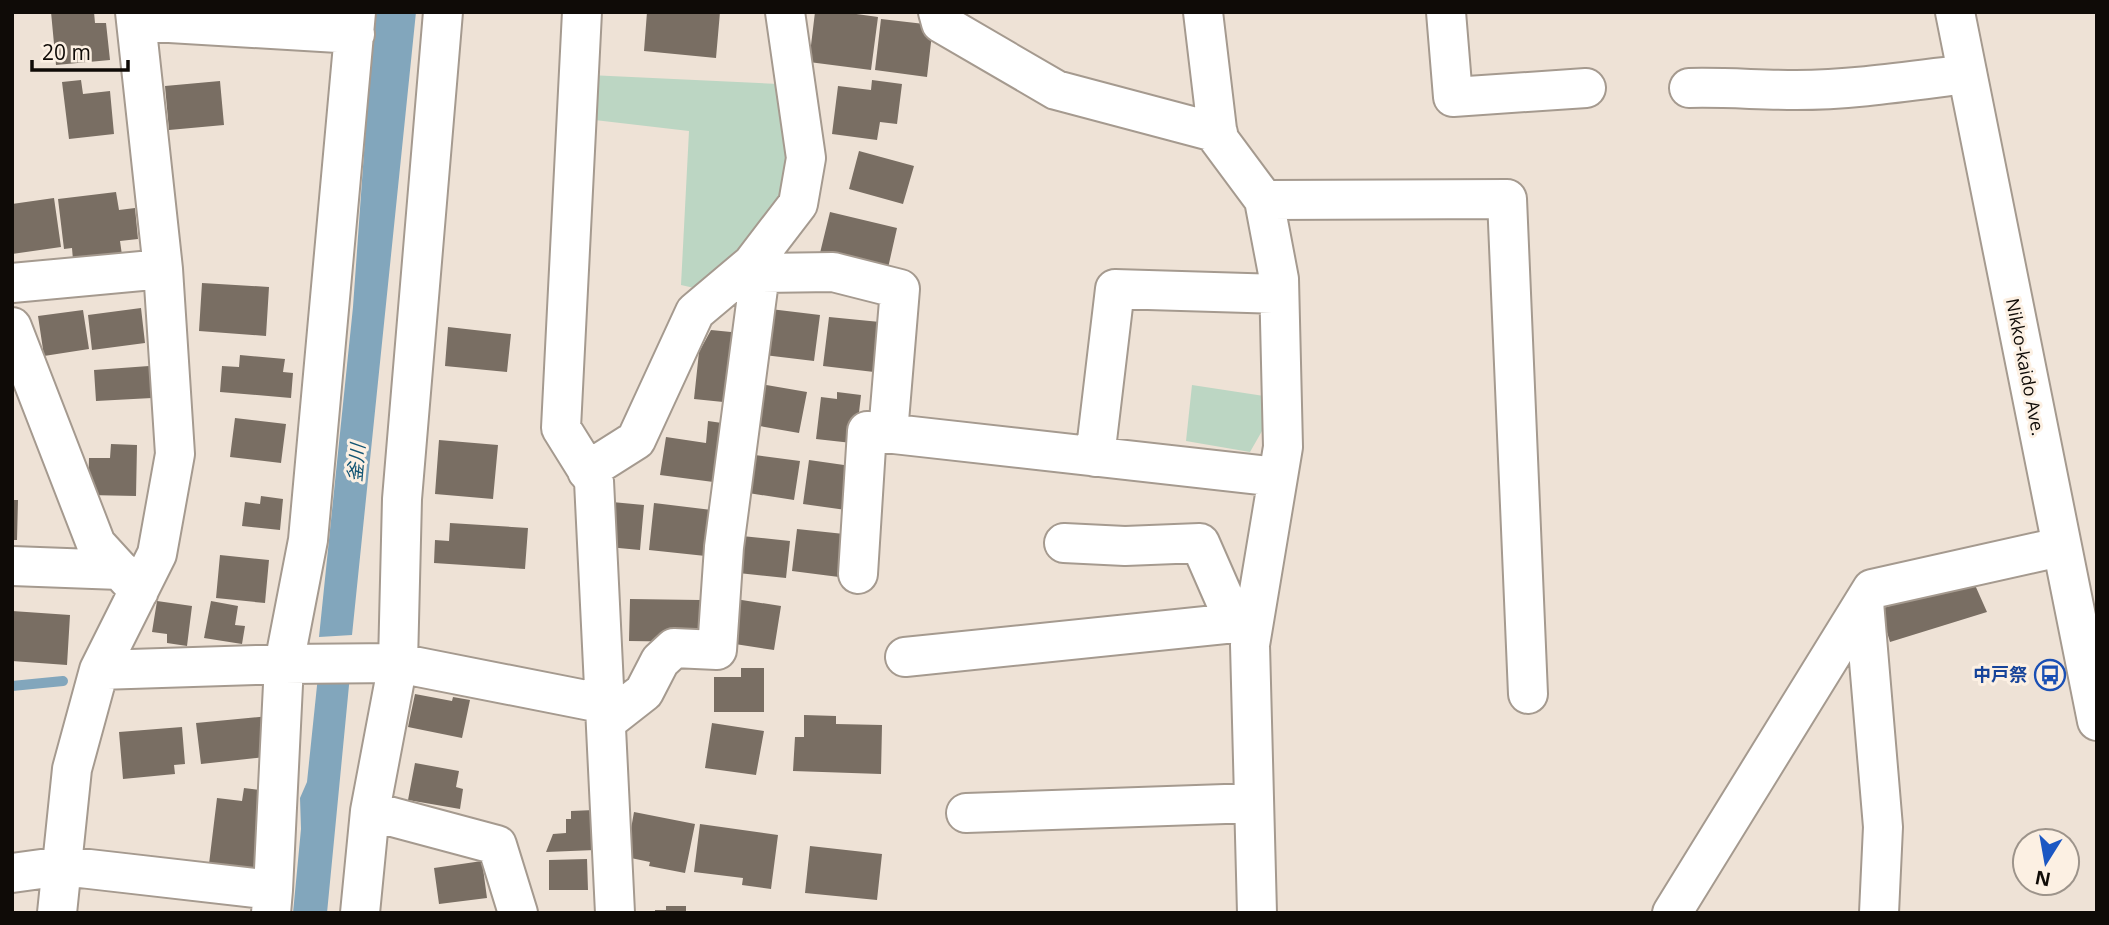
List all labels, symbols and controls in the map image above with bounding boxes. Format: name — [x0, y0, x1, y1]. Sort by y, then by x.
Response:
scale bar — [32, 28, 128, 72]
text: 20 m — [42, 38, 91, 66]
street label: Nikko-kaido Ave. — [2001, 296, 2051, 437]
water label: 釜川 — [341, 441, 371, 483]
bus stop icon: 中戸祭 — [2033, 658, 2067, 692]
place label: 中戸祭 — [1973, 662, 2027, 686]
north arrow — [2011, 827, 2081, 897]
text: N — [2033, 864, 2053, 893]

